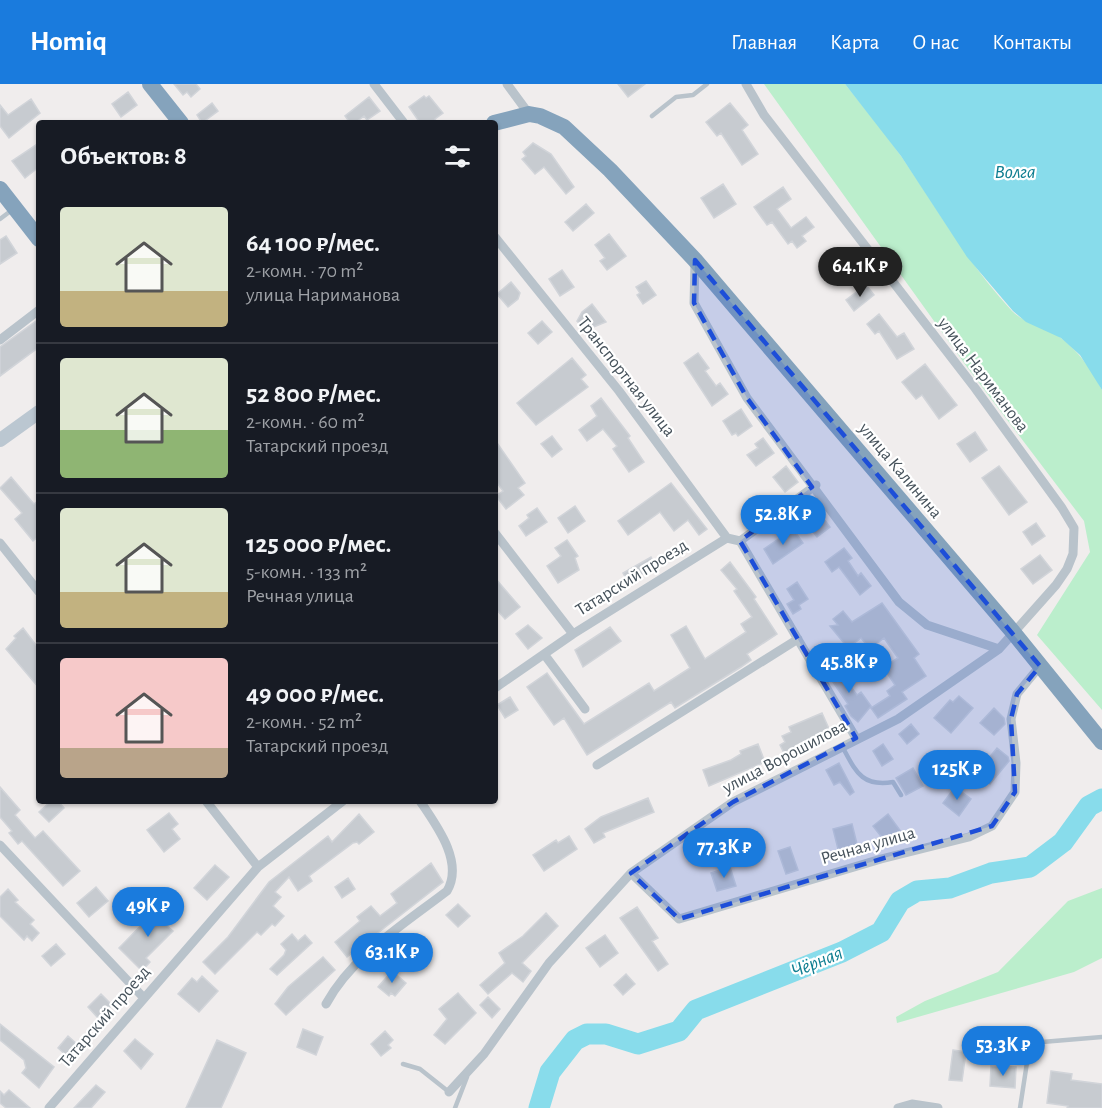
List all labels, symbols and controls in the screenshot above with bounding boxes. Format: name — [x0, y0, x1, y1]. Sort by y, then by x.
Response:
text: Homiq — [30, 28, 107, 56]
text: Главная — [731, 32, 797, 53]
text: Карта — [830, 32, 879, 53]
text: О нас — [912, 32, 959, 53]
text: Контакты — [992, 32, 1072, 53]
icon: filters — [441, 140, 474, 173]
text: Объектов: 8 — [60, 143, 187, 169]
water label: Волга — [994, 162, 1036, 182]
text: 64 100 ₽/мес. — [246, 230, 380, 256]
icon: home — [108, 231, 180, 303]
pin: 64.1K ₽ — [805, 247, 915, 298]
text: 64.1K ₽ — [832, 256, 888, 276]
text: 2-комн. · 70 m² — [246, 261, 363, 281]
text: улица Нариманова — [246, 285, 400, 305]
street label: улица Нариманова — [933, 313, 1032, 436]
street label: Транспортная улица — [574, 314, 678, 440]
text: 52 800 ₽/мес. — [246, 381, 381, 407]
icon: home — [108, 382, 180, 454]
text: 2-комн. · 60 m² — [246, 412, 364, 432]
street label: улица Калинина — [854, 419, 945, 522]
text: Татарский проезд — [246, 436, 388, 456]
pin: 52.8K ₽ — [728, 495, 838, 546]
text: 52.8K ₽ — [755, 504, 811, 524]
text: 125 000 ₽/мес. — [246, 531, 391, 557]
icon: home — [108, 532, 180, 604]
street label: Татарский проезд — [573, 536, 691, 620]
text: 5-комн. · 133 m² — [246, 562, 367, 582]
text: Речная улица — [246, 586, 354, 606]
pin: 45.8K ₽ — [794, 643, 904, 694]
text: 45.8K ₽ — [820, 652, 878, 672]
text: 49 000 ₽/мес. — [246, 681, 384, 707]
icon: home — [108, 682, 180, 754]
text: 2-комн. · 52 m² — [246, 712, 362, 732]
street label: улица Ворошилова — [719, 717, 850, 798]
text: Татарский проезд — [246, 736, 388, 756]
pin: 125K ₽ — [908, 750, 1006, 801]
text: 125K ₽ — [932, 759, 982, 779]
street label: Речная улица — [819, 824, 917, 868]
pin: 77.3K ₽ — [669, 828, 779, 879]
text: 77.3K ₽ — [697, 837, 751, 857]
pin: 49K ₽ — [106, 887, 190, 938]
text: 49K ₽ — [126, 896, 170, 916]
pin: 63.1K ₽ — [337, 933, 447, 984]
text: 63.1K ₽ — [365, 942, 419, 962]
water label: Чёрная — [788, 943, 846, 981]
street label: Татарский проезд — [56, 963, 154, 1071]
pin: 53.3K ₽ — [948, 1026, 1058, 1077]
text: 53.3K ₽ — [976, 1035, 1030, 1055]

